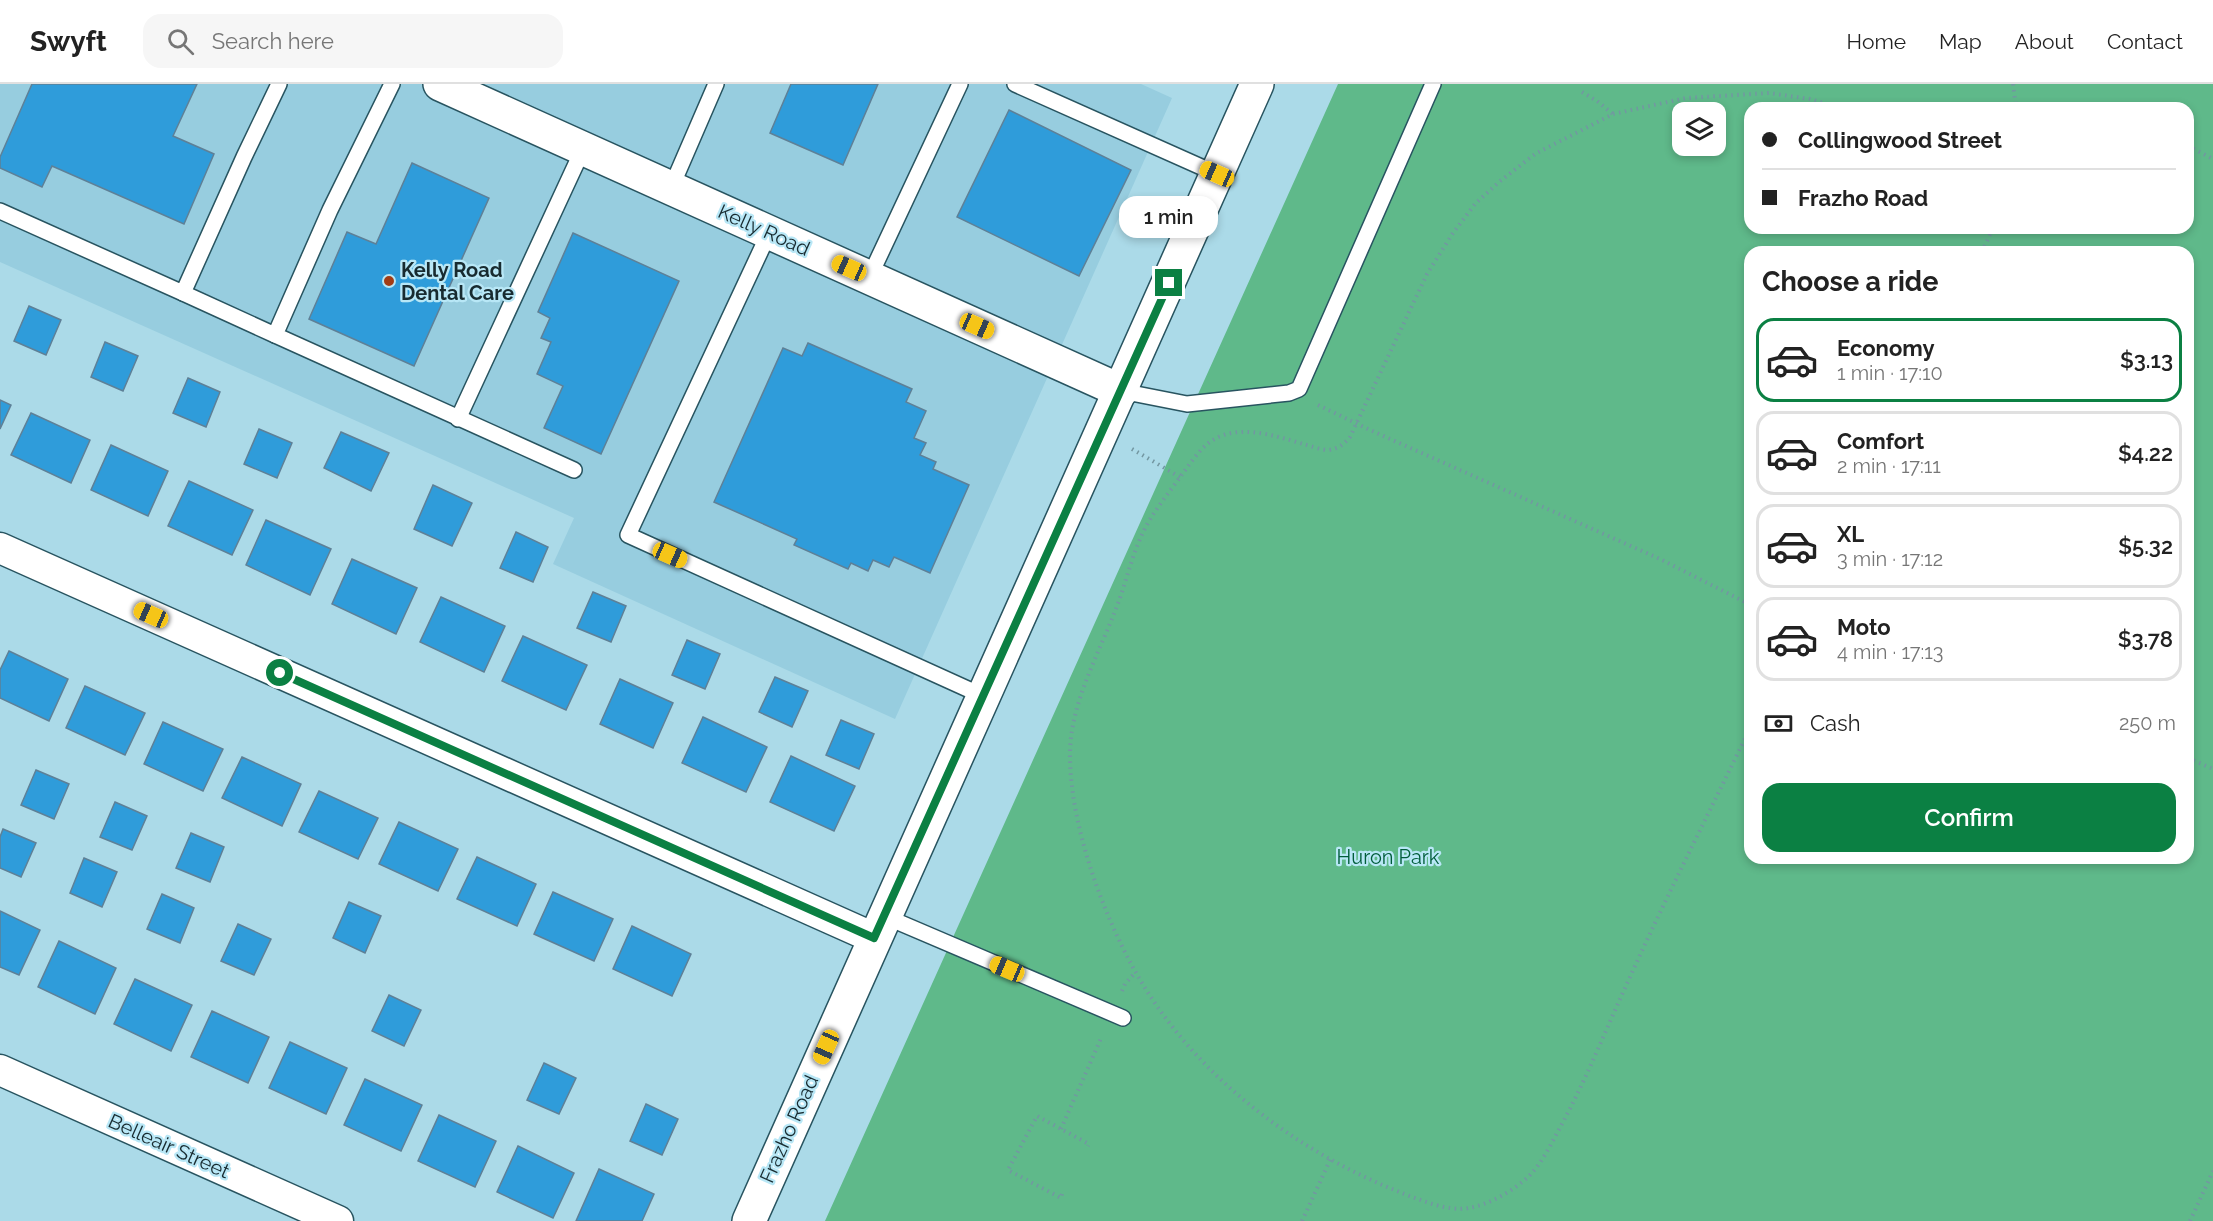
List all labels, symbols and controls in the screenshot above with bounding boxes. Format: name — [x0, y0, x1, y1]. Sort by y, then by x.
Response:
search box — [143, 14, 563, 68]
text: Swyft — [30, 25, 107, 58]
icon: search — [164, 25, 197, 58]
text: Search here — [212, 28, 334, 54]
text: Home — [1847, 29, 1906, 54]
text: Map — [1939, 29, 1982, 54]
text: About — [2015, 29, 2074, 54]
text: Contact — [2107, 29, 2183, 54]
map controls — [1672, 102, 1726, 156]
button: layers — [1672, 102, 1726, 156]
text: Collingwood Street — [1798, 127, 2002, 153]
car — [1197, 158, 1237, 190]
text: Frazho Road — [1798, 185, 1928, 211]
callout: 1 min — [1120, 196, 1218, 238]
street label: Kelly Road — [714, 199, 814, 261]
text: 1 min — [1144, 205, 1193, 229]
car — [829, 252, 869, 284]
place label: Kelly Road Dental Care — [401, 258, 514, 305]
text: Choose a ride — [1762, 266, 1938, 297]
route end — [1155, 269, 1182, 296]
marker: Kelly Road Dental Care — [382, 274, 396, 288]
car — [957, 310, 997, 342]
icon: car — [1765, 333, 1819, 387]
text: Economy — [1837, 335, 1935, 361]
text: $3.13 — [2120, 347, 2173, 373]
text: 1 min · 17:10 — [1837, 361, 1943, 385]
icon: car — [1765, 426, 1819, 480]
text: Comfort — [1837, 428, 1924, 454]
text: $4.22 — [2118, 440, 2173, 466]
text: 2 min · 17:11 — [1837, 454, 1941, 478]
icon: car — [1765, 519, 1819, 573]
text: XL — [1837, 521, 1864, 547]
text: $5.32 — [2118, 533, 2173, 559]
car — [650, 539, 690, 571]
text: 3 min · 17:12 — [1837, 547, 1943, 571]
car — [131, 599, 171, 631]
icon: car — [1765, 612, 1819, 666]
text: Moto — [1837, 614, 1891, 640]
text: $3.78 — [2118, 626, 2173, 652]
text: 4 min · 17:13 — [1837, 640, 1944, 664]
route start — [266, 659, 293, 686]
icon: cash — [1762, 707, 1795, 740]
text: Cash — [1810, 710, 1861, 736]
text: 250 m — [2119, 711, 2176, 735]
button: Confirm — [1762, 783, 2176, 852]
park label: Huron Park — [1337, 845, 1440, 869]
car — [987, 954, 1027, 984]
car — [810, 1027, 842, 1067]
street label: Frazho Road — [755, 1071, 823, 1187]
street label: Belleair Street — [105, 1109, 234, 1184]

